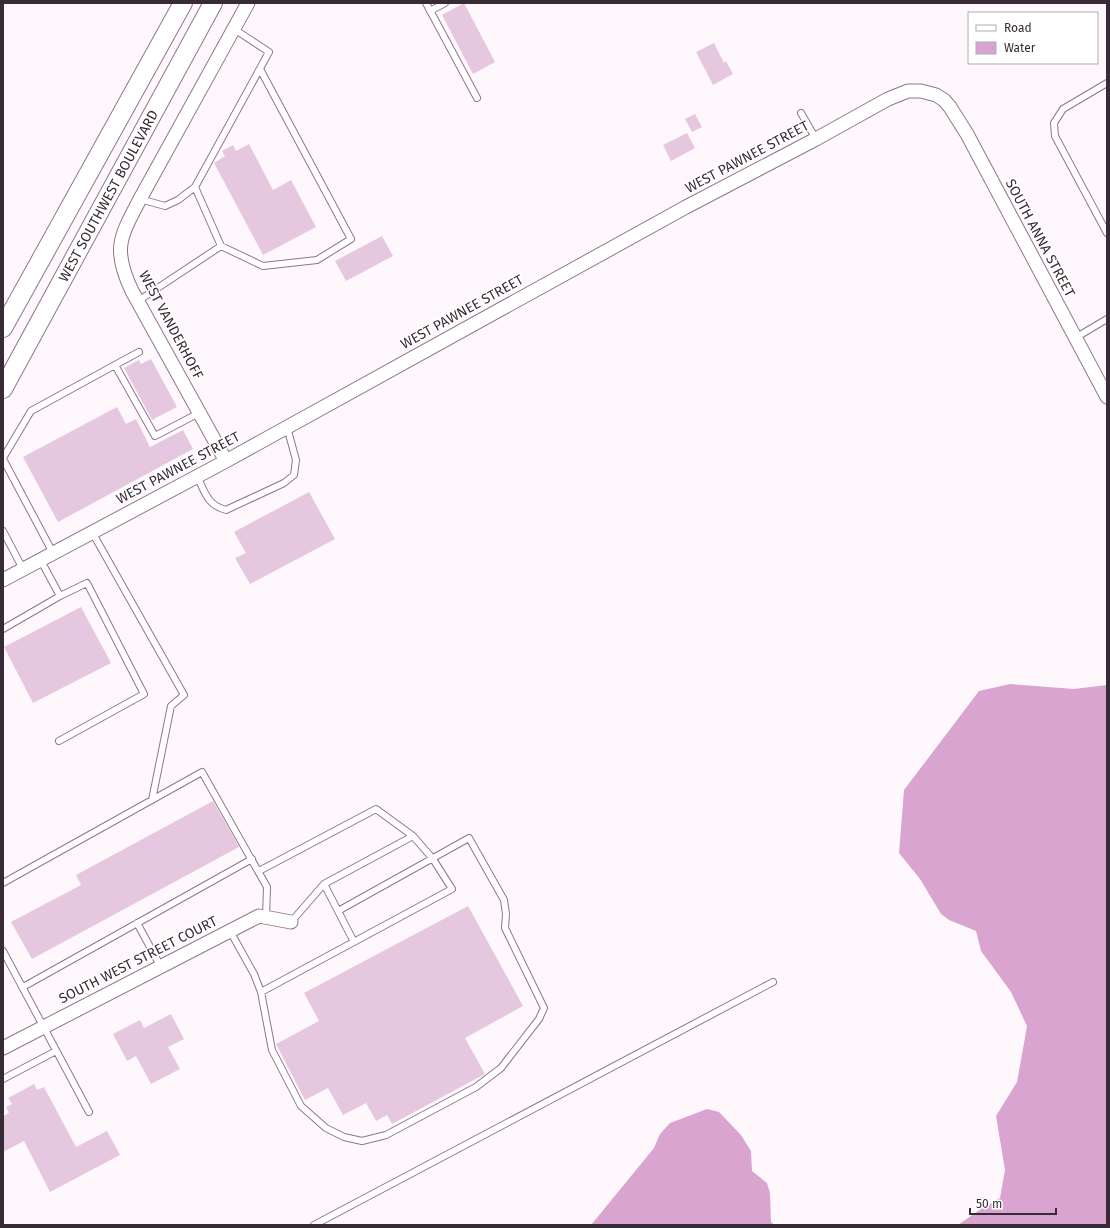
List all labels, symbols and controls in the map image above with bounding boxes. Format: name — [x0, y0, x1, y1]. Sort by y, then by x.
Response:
legend — [968, 12, 1098, 64]
text: Road — [1004, 21, 1032, 35]
text: Water — [1004, 41, 1036, 55]
street label: WEST SOUTHWEST BOULEVARD — [55, 107, 162, 285]
street label: WEST PAWNEE STREET — [682, 117, 812, 197]
street label: SOUTH ANNA STREET — [1002, 176, 1079, 301]
street label: WEST VANDERHOFF — [135, 268, 207, 382]
street label: WEST PAWNEE STREET — [398, 271, 527, 353]
street label: WEST PAWNEE STREET — [113, 428, 243, 508]
street label: SOUTH WEST STREET COURT — [56, 912, 221, 1007]
scale bar — [970, 1190, 1056, 1216]
text: 50 m — [976, 1197, 1002, 1211]

